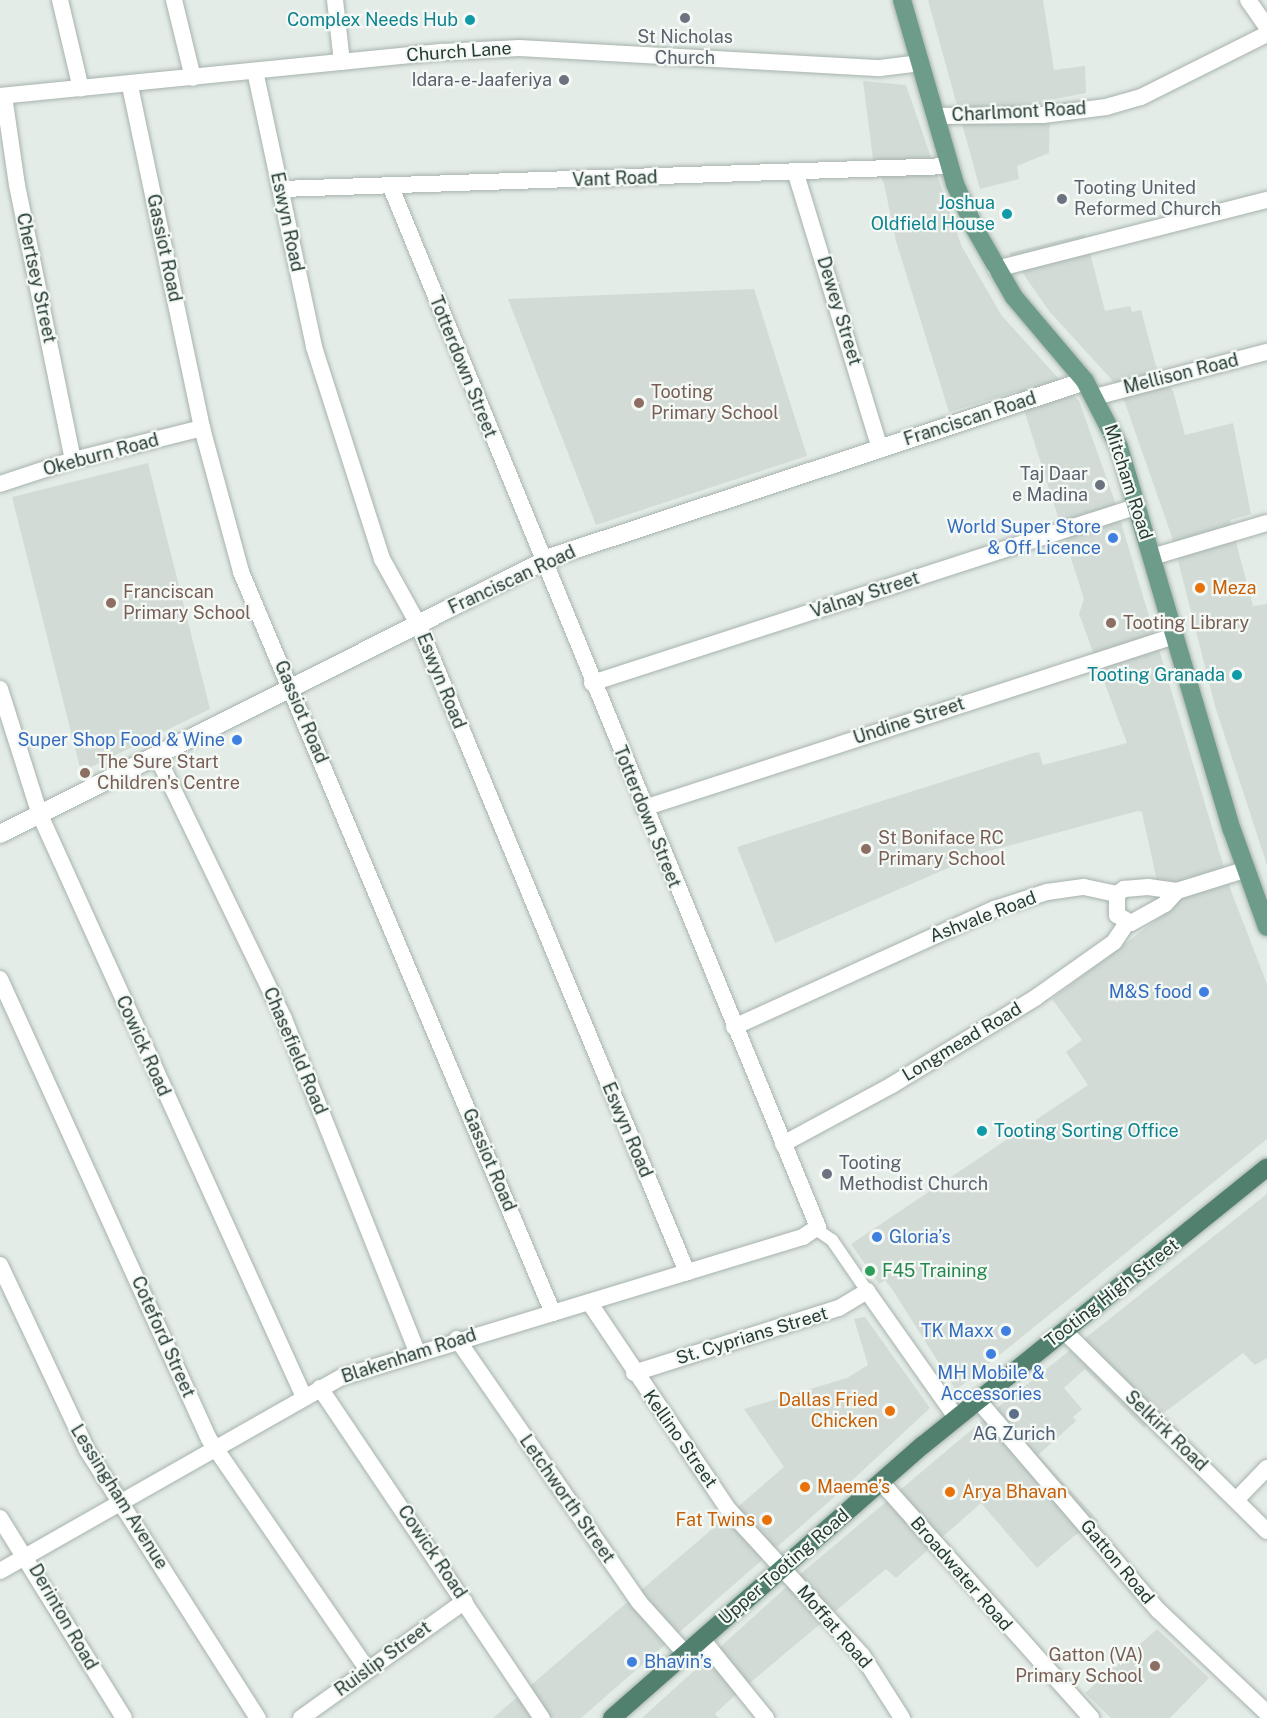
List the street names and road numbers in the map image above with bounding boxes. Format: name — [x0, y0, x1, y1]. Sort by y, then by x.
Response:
street label: Church Lane — [406, 38, 512, 66]
street label: Charlmont Road — [951, 98, 1087, 126]
street label: Vant Road — [572, 167, 658, 191]
street label: Eswyn Road — [266, 170, 308, 274]
street label: Gassiot Road — [142, 192, 186, 304]
street label: Chertsey Street — [12, 211, 60, 345]
street label: Dewey Street — [812, 254, 866, 368]
street label: Totterdown Street — [425, 293, 501, 441]
street label: Mellison Road — [1121, 349, 1241, 399]
street label: Franciscan Road — [901, 387, 1039, 451]
street label: Mitcham Road — [1099, 422, 1157, 542]
street label: Okeburn Road — [41, 429, 161, 481]
street label: Franciscan Road — [445, 541, 579, 619]
street label: Valnay Street — [808, 567, 922, 623]
street label: Eswyn Road — [412, 630, 470, 732]
street label: Gassiot Road — [270, 657, 332, 767]
street label: Undine Street — [851, 693, 967, 749]
street label: Totterdown Street — [609, 743, 685, 891]
street label: Ashvale Road — [927, 887, 1039, 947]
street label: Chasefield Road — [258, 984, 332, 1118]
street label: Cowick Road — [111, 992, 175, 1100]
street label: Longmead Road — [899, 998, 1025, 1086]
street label: Eswyn Road — [597, 1079, 657, 1181]
street label: Gassiot Road — [458, 1105, 520, 1215]
street label: Tooting High Street — [1041, 1234, 1183, 1352]
street label: Coteford Street — [127, 1273, 199, 1401]
street label: St. Cyprians Street — [673, 1303, 831, 1369]
street label: Blakenham Road — [339, 1324, 479, 1388]
street label: Kellino Street — [638, 1386, 722, 1492]
street label: Selkirk Road — [1120, 1386, 1212, 1476]
street label: Lessingham Avenue — [66, 1421, 172, 1573]
street label: Letchworth Street — [515, 1431, 619, 1567]
street label: Cowick Road — [393, 1501, 471, 1603]
street label: Upper Tooting Road — [715, 1505, 853, 1629]
street label: Broadwater Road — [906, 1513, 1016, 1635]
street label: Gatton Road — [1076, 1516, 1158, 1608]
street label: Derinton Road — [24, 1560, 102, 1674]
street label: Moffat Road — [792, 1581, 876, 1673]
street label: Ruislip Street — [331, 1617, 435, 1701]

